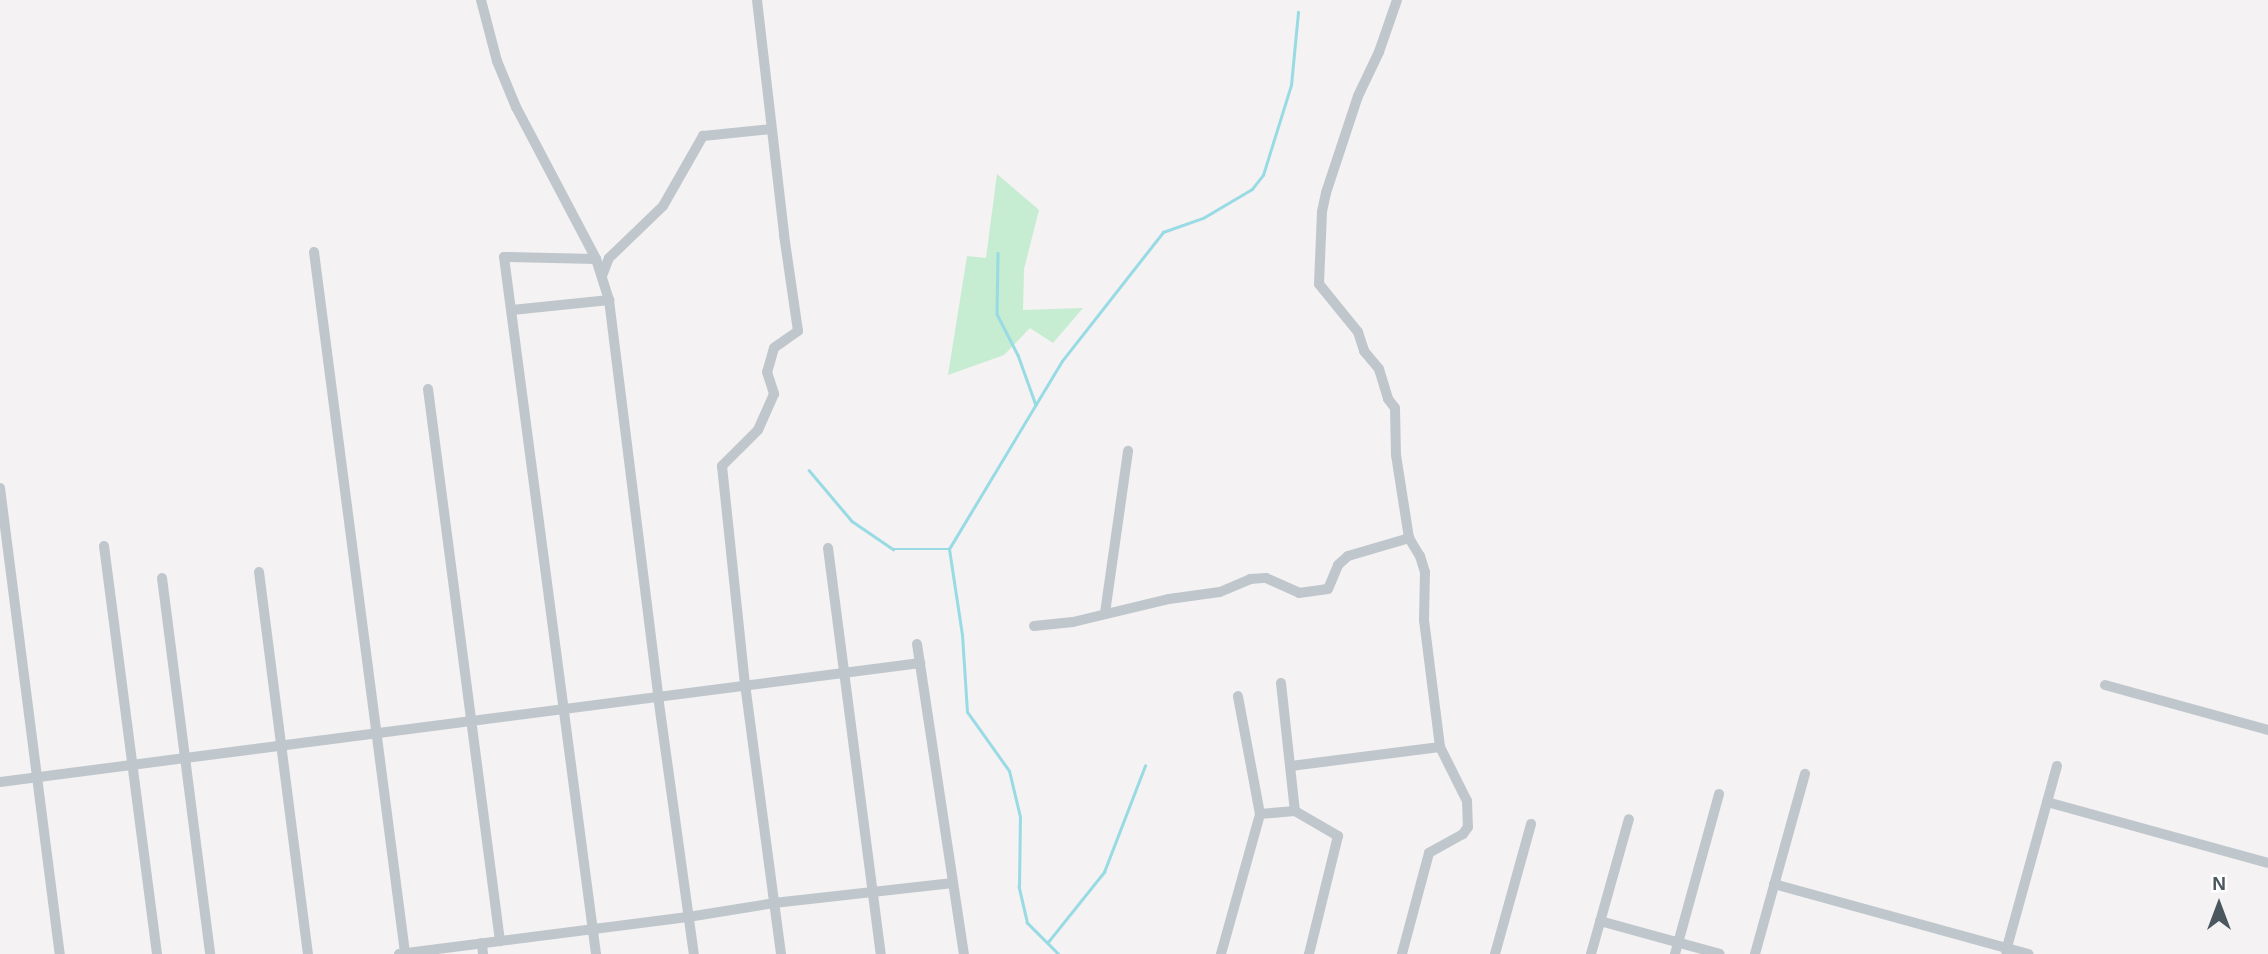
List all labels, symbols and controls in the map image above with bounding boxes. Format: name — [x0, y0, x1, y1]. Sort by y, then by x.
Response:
north arrow — [2184, 870, 2254, 940]
text: N — [2212, 873, 2226, 894]

